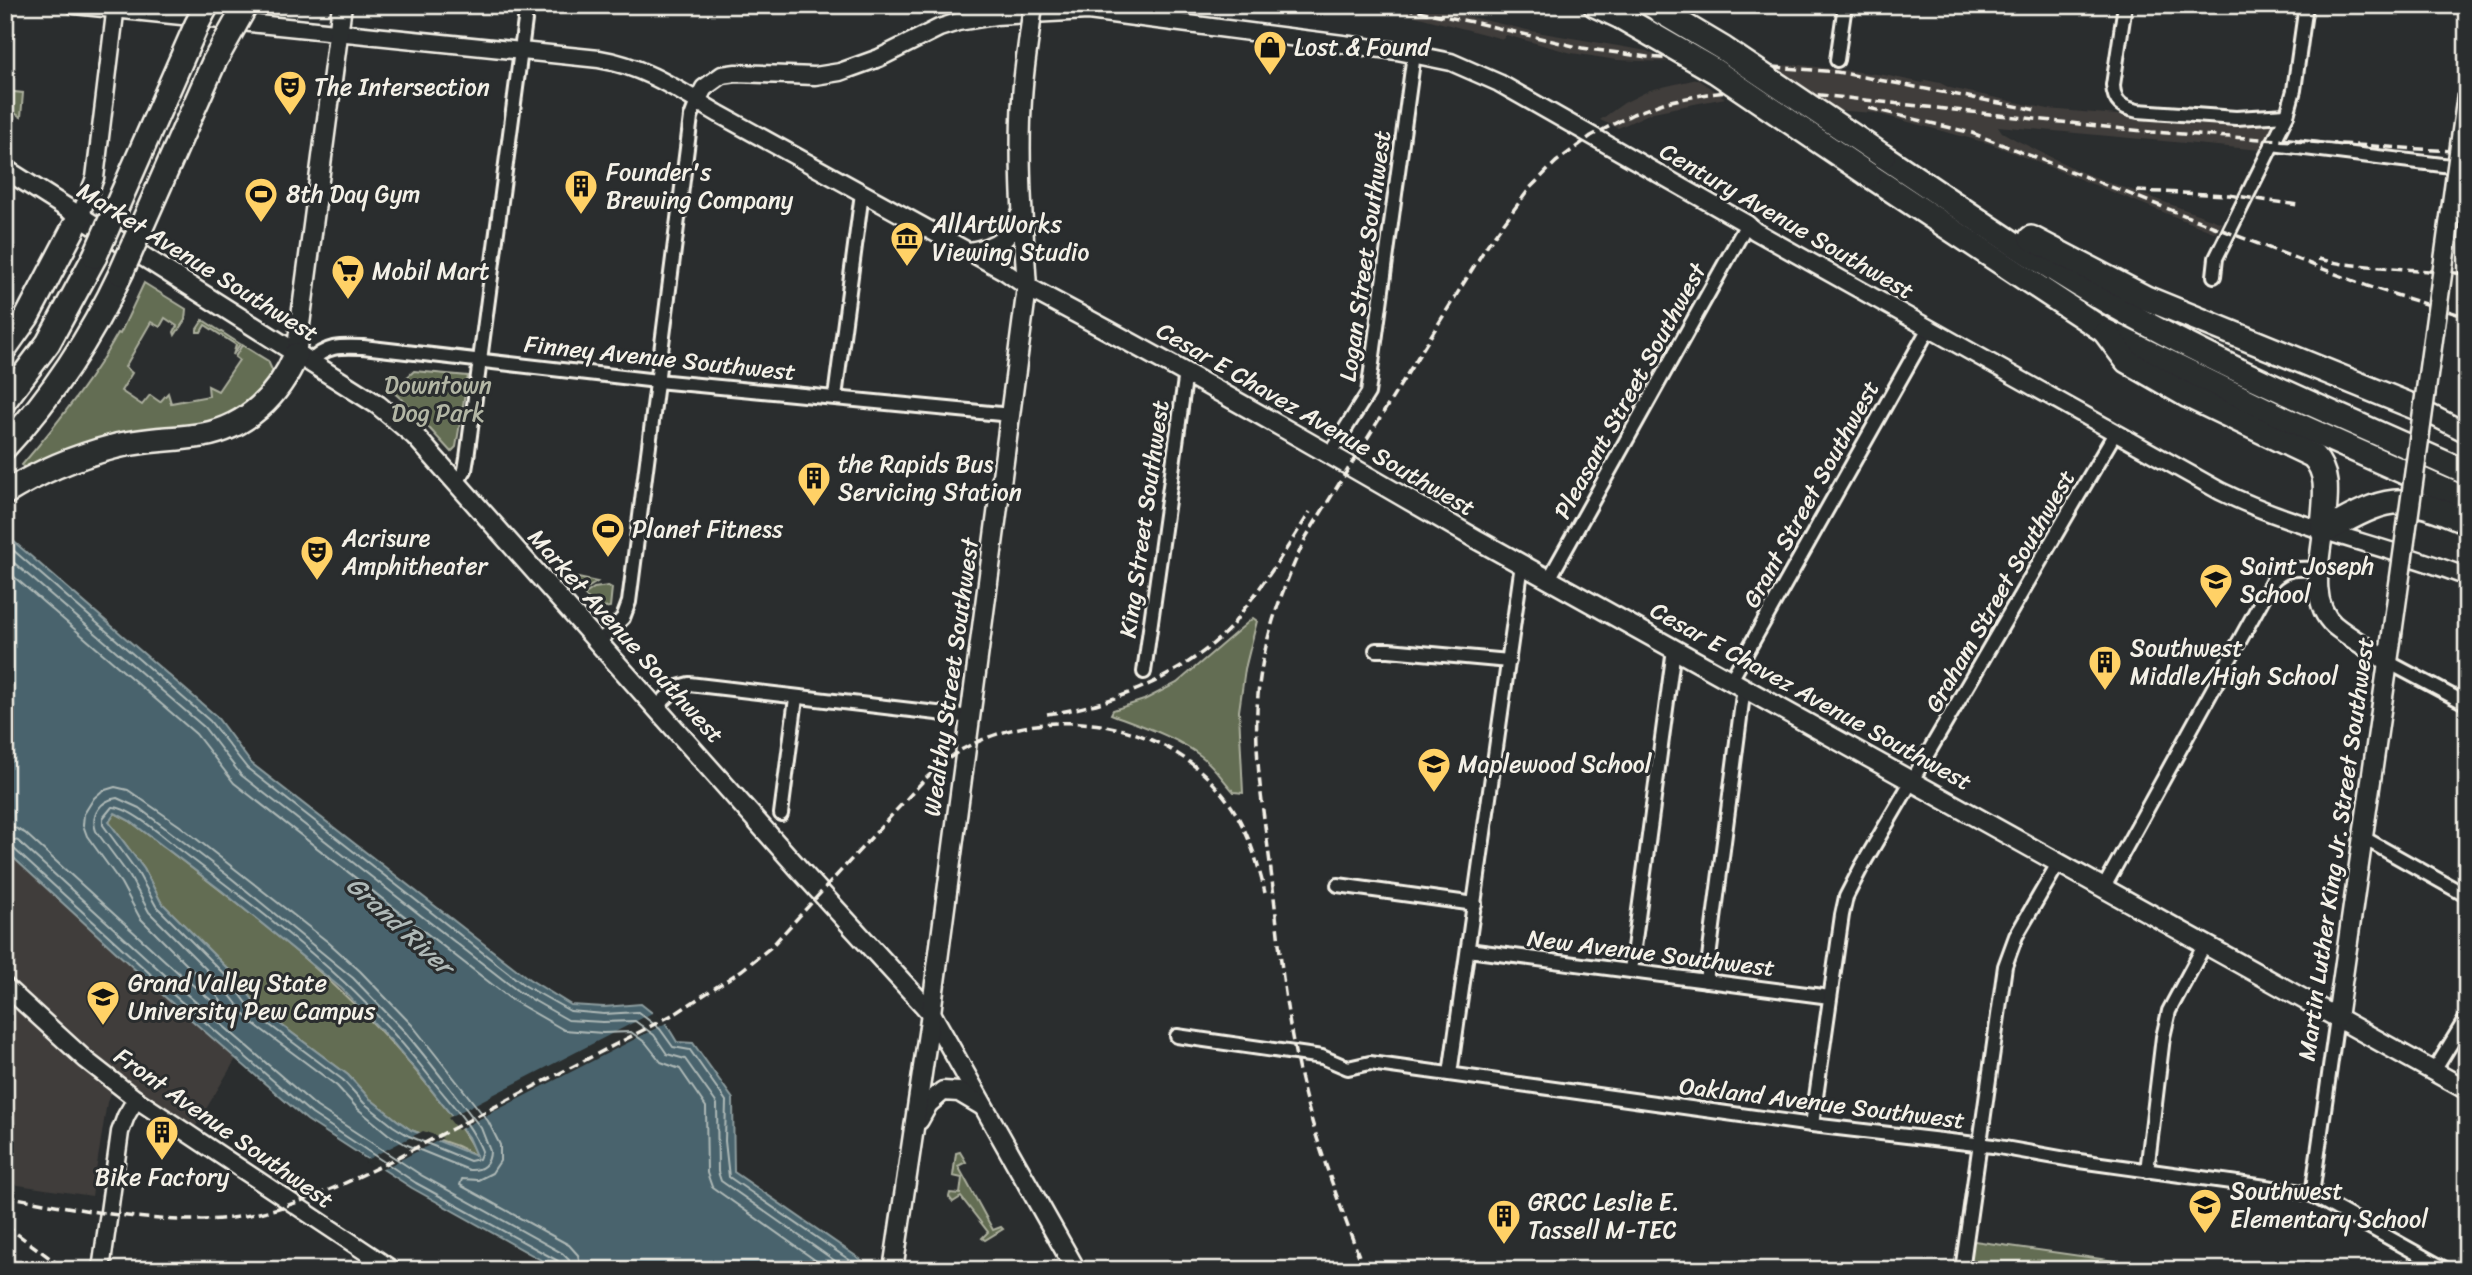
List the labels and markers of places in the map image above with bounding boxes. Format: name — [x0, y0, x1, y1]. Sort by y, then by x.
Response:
place label: Lost & Found — [1294, 26, 1432, 68]
shop icon: Lost & Found — [1251, 28, 1289, 77]
place label: The Intersection — [314, 66, 490, 108]
theatre icon: The Intersection — [271, 68, 309, 117]
place label: Founder's Brewing Company — [606, 151, 794, 221]
building icon: Founder's Brewing Company — [562, 167, 600, 216]
place label: 8th Day Gym — [286, 173, 421, 215]
sports icon: 8th Day Gym — [242, 175, 280, 224]
place label: AllArtWorks Viewing Studio — [931, 203, 1089, 273]
museum icon: AllArtWorks Viewing Studio — [888, 219, 926, 268]
place label: Mobil Mart — [372, 250, 490, 292]
supermarket icon: Mobil Mart — [329, 252, 367, 301]
place label: the Rapids Bus Servicing Station — [838, 443, 1022, 513]
building icon: the Rapids Bus Servicing Station — [795, 459, 833, 508]
place label: Planet Fitness — [632, 508, 784, 550]
sports icon: Planet Fitness — [589, 510, 627, 559]
place label: Acrisure Amphitheater — [341, 517, 490, 587]
theatre icon: Acrisure Amphitheater — [298, 533, 336, 582]
place label: Saint Joseph School — [2240, 545, 2374, 615]
school or university icon: Saint Joseph School — [2197, 561, 2235, 610]
place label: Southwest Middle/High School — [2130, 627, 2339, 697]
building icon: Southwest Middle/High School — [2086, 643, 2124, 692]
place label: Maplewood School — [1458, 743, 1653, 785]
school or university icon: Maplewood School — [1415, 745, 1453, 794]
place label: Grand Valley State University Pew Campus — [128, 962, 376, 1032]
school or university icon: Grand Valley State University Pew Campus — [84, 978, 122, 1027]
building icon: Bike Factory — [143, 1113, 181, 1162]
place label: Bike Factory — [95, 1156, 230, 1198]
place label: Southwest Elementary School — [2230, 1170, 2429, 1240]
place label: GRCC Leslie E. Tassell M-TEC — [1528, 1181, 1679, 1251]
school or university icon: Southwest Elementary School — [2186, 1186, 2224, 1235]
building icon: GRCC Leslie E. Tassell M-TEC — [1485, 1197, 1523, 1246]

